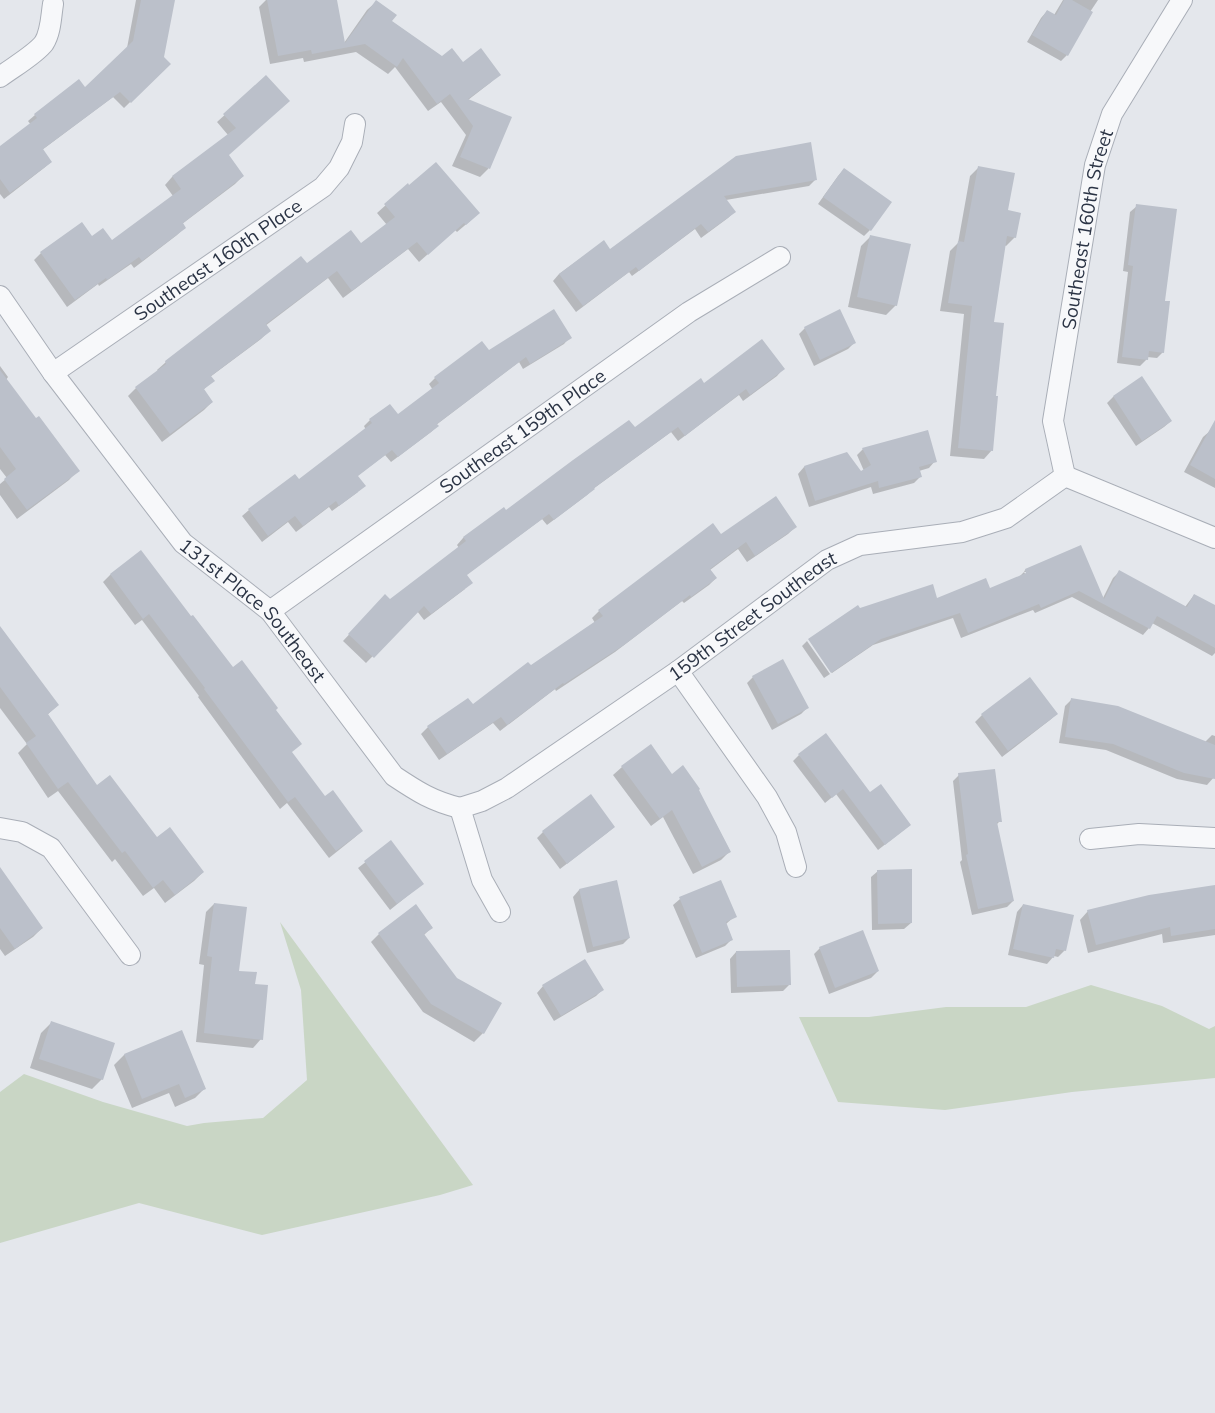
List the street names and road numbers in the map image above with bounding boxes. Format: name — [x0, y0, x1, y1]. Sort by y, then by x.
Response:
street label: Southeast 160th Street — [1056, 126, 1118, 331]
street label: Southeast 160th Place — [129, 193, 306, 326]
street label: Southeast 159th Place — [434, 363, 610, 499]
street label: 131st Place Southeast — [175, 533, 331, 687]
street label: 159th Street Southeast — [664, 545, 840, 686]

